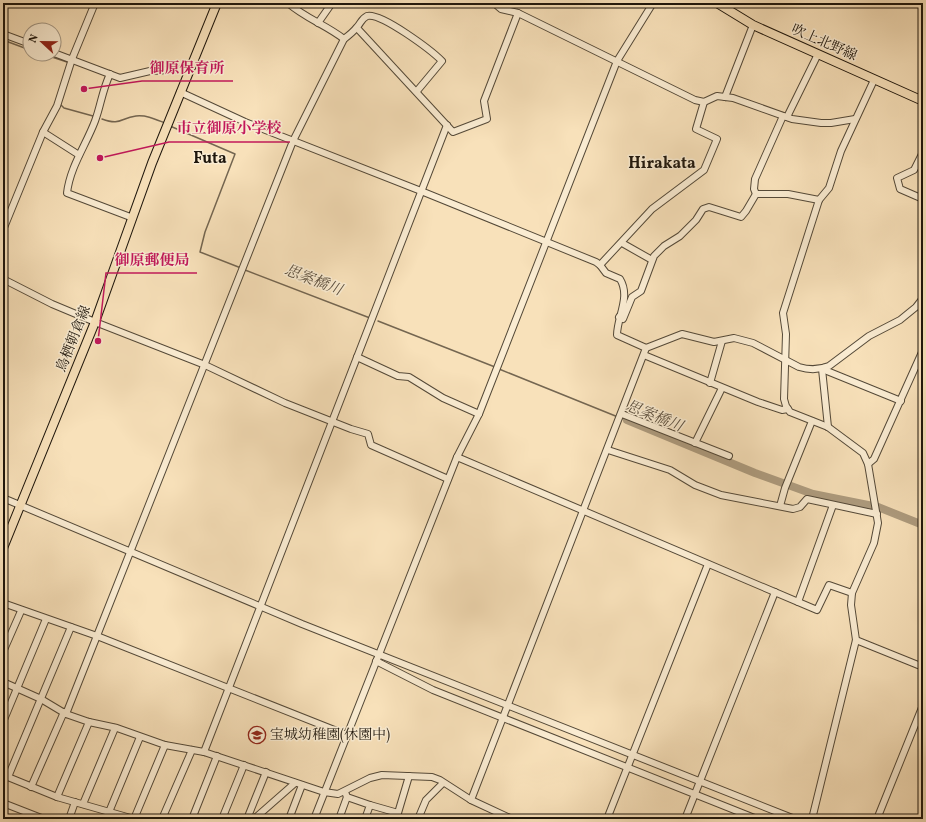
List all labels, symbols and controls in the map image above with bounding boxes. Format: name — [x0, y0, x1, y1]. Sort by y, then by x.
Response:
street label: 吹上北野線 — [788, 20, 860, 66]
north arrow — [22, 22, 62, 62]
text: N — [26, 32, 43, 45]
callout: 御原保育所 — [142, 54, 233, 81]
text: 御原保育所 — [149, 59, 225, 80]
callout: 市立御原小学校 — [169, 115, 290, 142]
text: 市立御原小学校 — [176, 119, 282, 140]
district label: Futa — [193, 148, 227, 170]
district label: Hirakata — [628, 153, 696, 175]
callout: 御原郵便局 — [106, 246, 197, 273]
text: 御原郵便局 — [114, 251, 190, 272]
water label: 思案橋川 — [281, 260, 347, 302]
street label: 鳥栖朝倉線 — [52, 303, 96, 375]
water label: 思案橋川 — [622, 396, 688, 439]
school or university icon: 宝城幼稚園(休園中) — [247, 725, 267, 745]
place label: 宝城幼稚園(休園中) — [270, 726, 390, 745]

